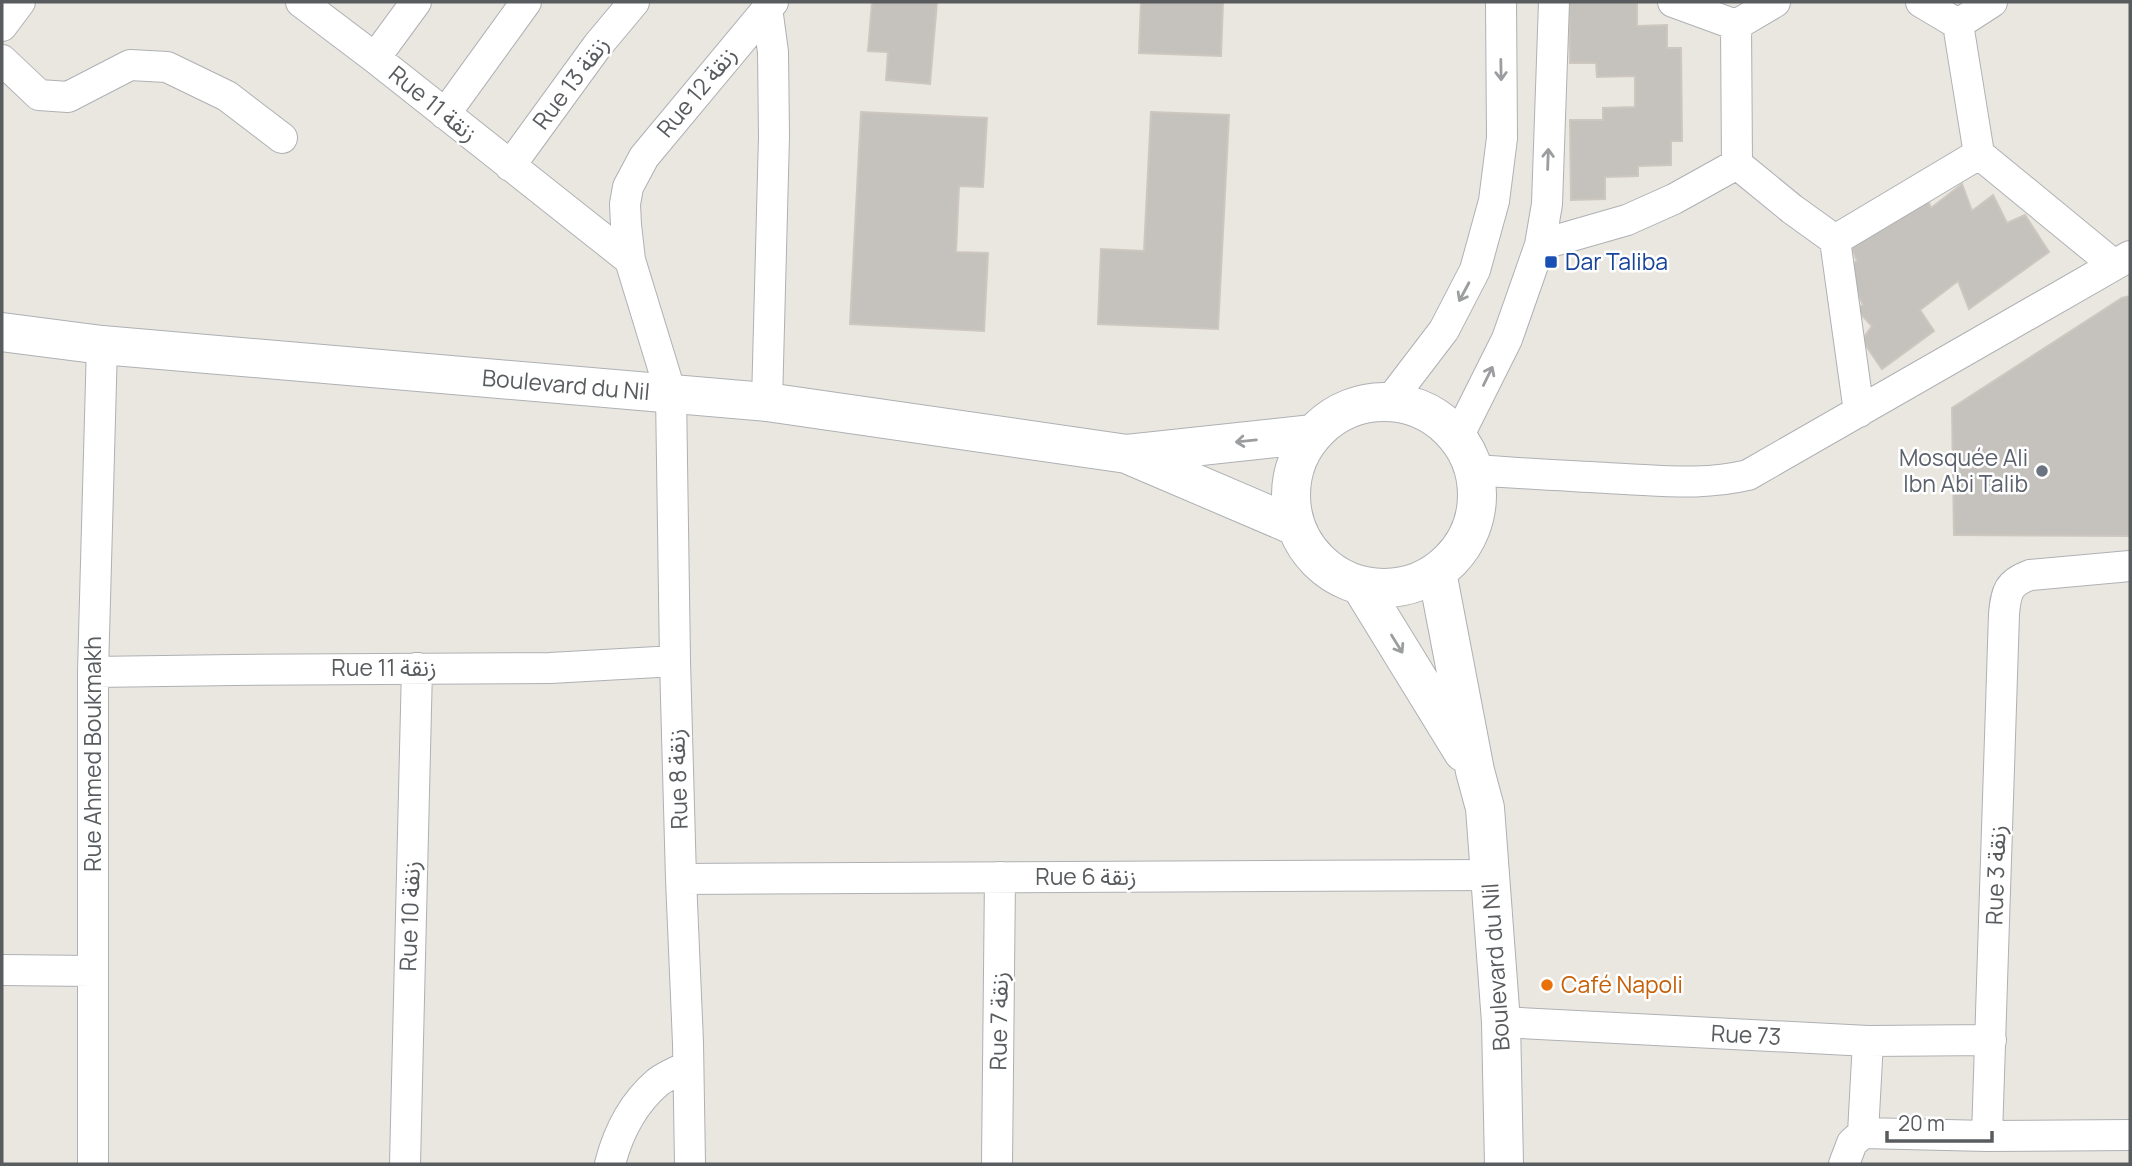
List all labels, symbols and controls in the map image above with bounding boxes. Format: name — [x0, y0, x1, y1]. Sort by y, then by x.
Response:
street label: Rue 13 زنقة — [525, 29, 616, 136]
street label: Rue 12 زنقة — [649, 39, 744, 144]
street label: Rue 11 زنقة — [383, 58, 485, 149]
one-way arrow — [1495, 58, 1508, 81]
one-way arrow — [1542, 148, 1555, 171]
place label: Dar Taliba — [1565, 245, 1668, 277]
marker: Dar Taliba — [1543, 254, 1559, 270]
one-way arrow — [1457, 281, 1471, 301]
street label: Boulevard du Nil — [481, 361, 651, 407]
one-way arrow — [1482, 366, 1496, 387]
one-way arrow — [1235, 435, 1257, 448]
place label: Mosquée Ali Ibn Abi Talib — [1899, 441, 2028, 499]
marker: Mosquée Ali Ibn Abi Talib — [2034, 463, 2050, 479]
one-way arrow — [1390, 634, 1404, 654]
street label: Rue Ahmed Boukmakh — [76, 636, 108, 872]
street label: Rue 11 زنقة — [331, 651, 437, 683]
street label: Rue 8 زنقة — [659, 728, 695, 830]
street label: Rue 3 زنقة — [1977, 824, 2013, 926]
street label: Rue 10 زنقة — [391, 860, 427, 972]
street label: Rue 6 زنقة — [1035, 860, 1137, 892]
street label: Boulevard du Nil — [1473, 882, 1517, 1052]
place label: Café Napoli — [1561, 968, 1683, 1000]
street label: Rue 7 زنقة — [981, 971, 1015, 1071]
marker: Café Napoli — [1539, 977, 1555, 993]
street label: Rue 73 — [1710, 1016, 1782, 1052]
scale bar — [1887, 1100, 1992, 1144]
text: 20 m — [1898, 1109, 1945, 1137]

